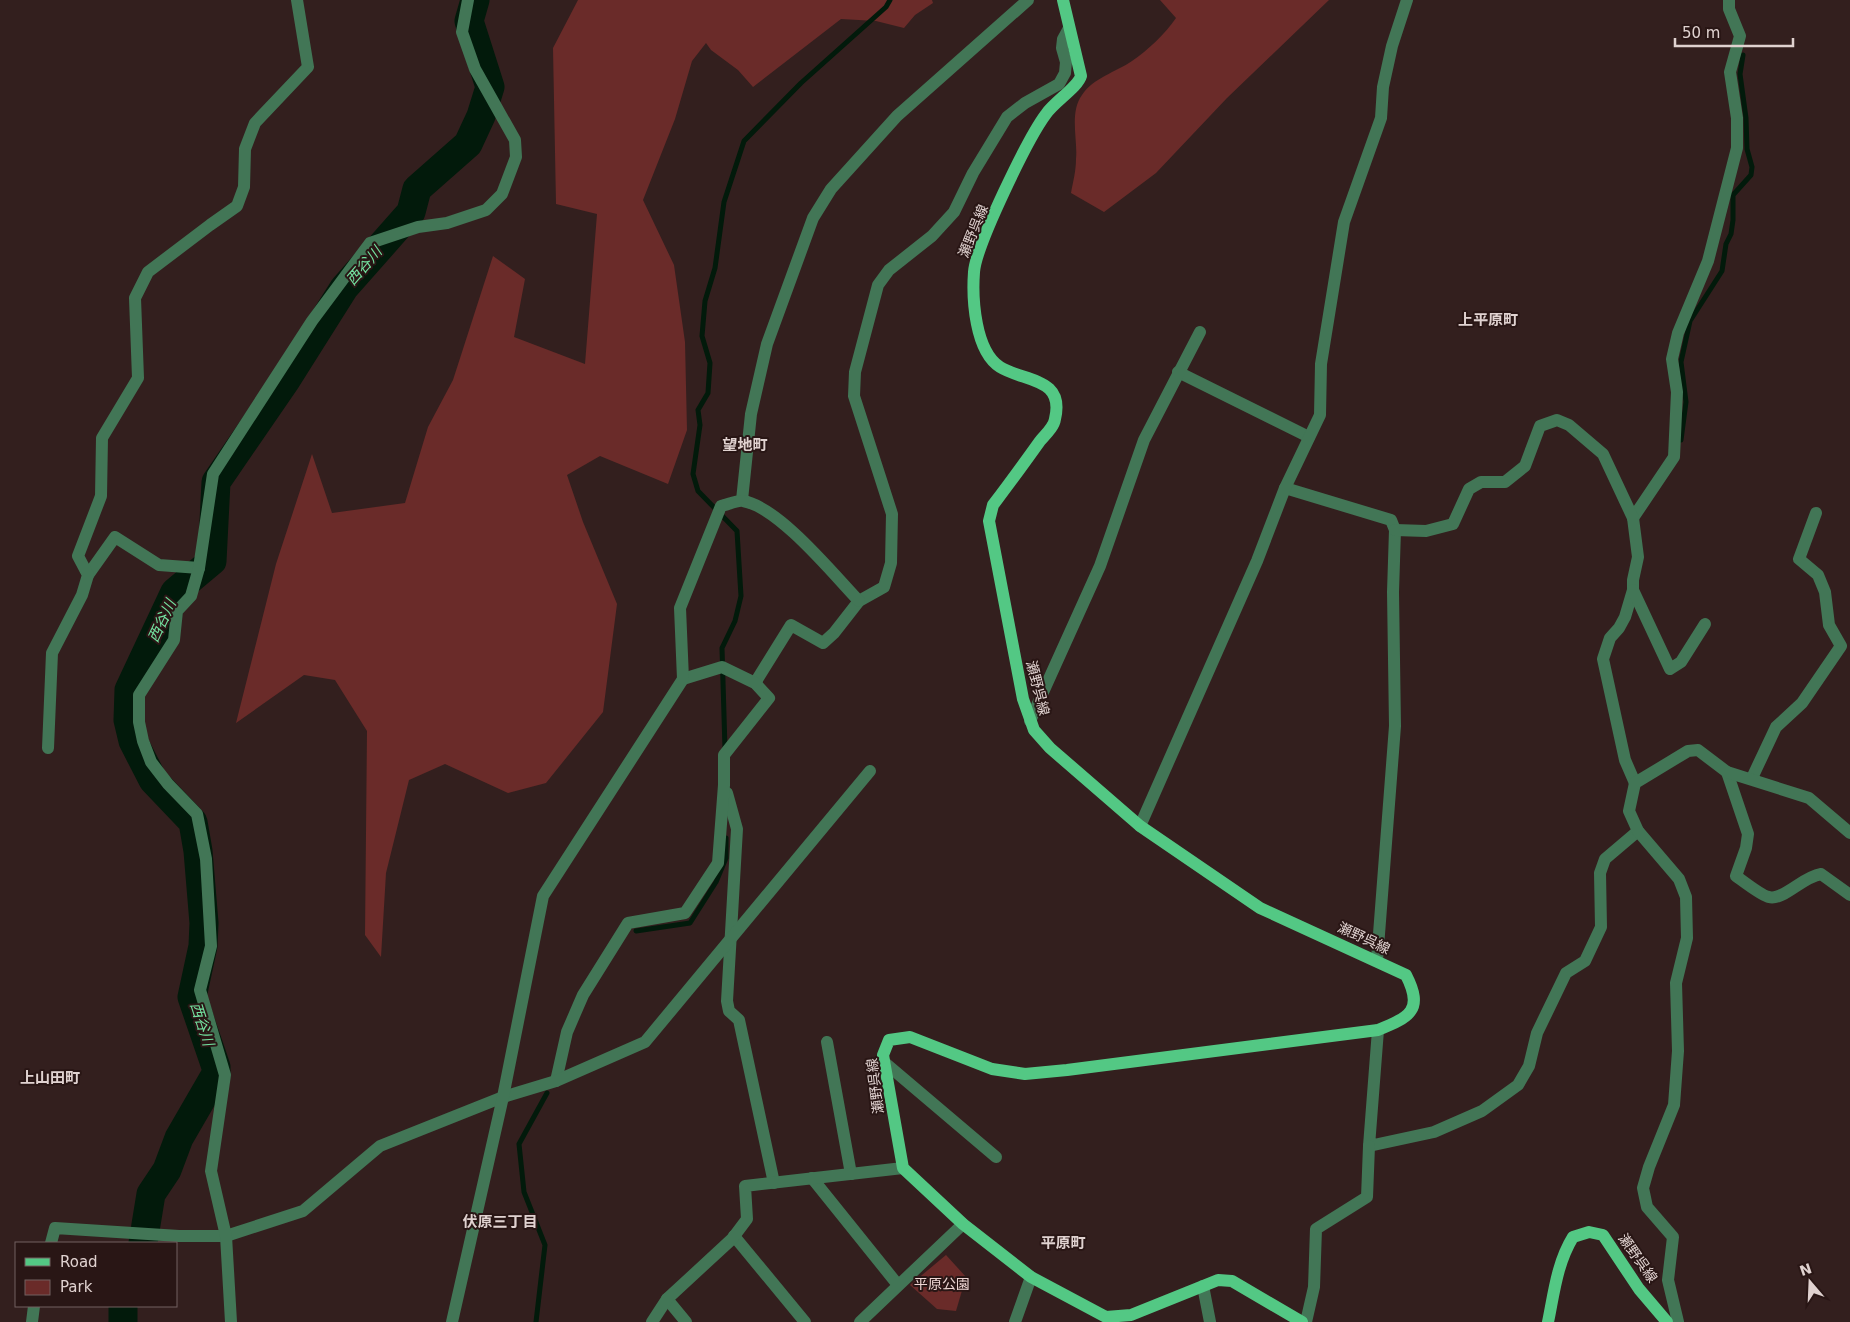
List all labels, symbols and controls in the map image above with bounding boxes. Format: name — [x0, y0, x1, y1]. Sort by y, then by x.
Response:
scale bar — [1675, 15, 1792, 47]
text: 50 m — [1682, 24, 1720, 42]
street label: 瀬野呉線 — [955, 202, 991, 260]
water label: 西谷川 — [342, 242, 387, 289]
district label: 上平原町 — [1458, 311, 1518, 329]
district label: 望地町 — [722, 436, 768, 454]
water label: 西谷川 — [144, 595, 181, 645]
street label: 瀬野呉線 — [1023, 659, 1053, 717]
street label: 瀬野呉線 — [1335, 919, 1393, 957]
water label: 西谷川 — [186, 1000, 218, 1050]
street label: 瀬野呉線 — [864, 1057, 886, 1115]
district label: 上山田町 — [20, 1069, 80, 1087]
district label: 伏原三丁目 — [462, 1213, 538, 1231]
street label: 瀬野呉線 — [1615, 1230, 1661, 1286]
district label: 平原町 — [1040, 1234, 1086, 1252]
legend — [15, 1242, 178, 1307]
text: Road — [60, 1253, 98, 1271]
north arrow — [1785, 1257, 1835, 1307]
text: N — [1798, 1260, 1814, 1279]
park label: 平原公園 — [914, 1276, 970, 1292]
text: Park — [60, 1278, 93, 1296]

